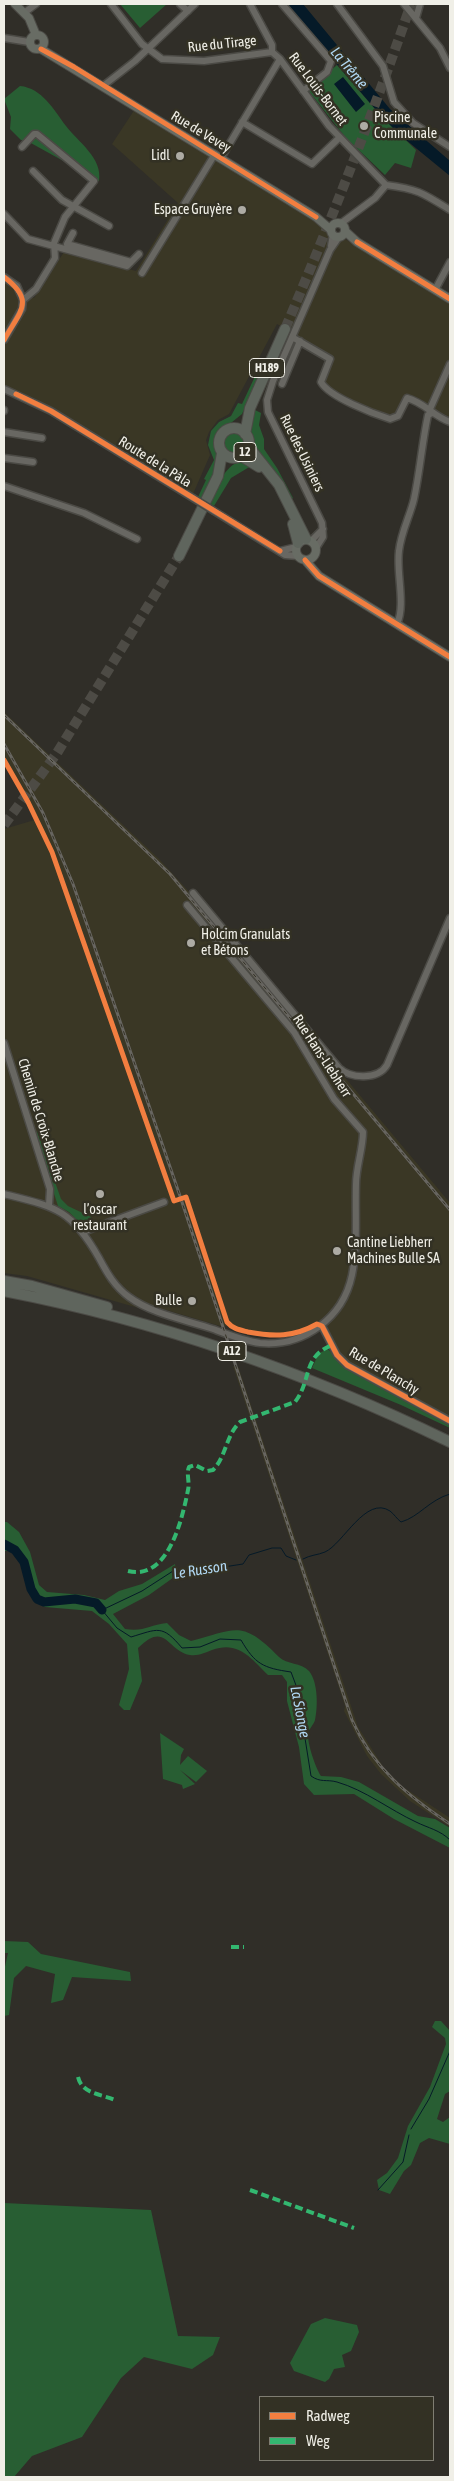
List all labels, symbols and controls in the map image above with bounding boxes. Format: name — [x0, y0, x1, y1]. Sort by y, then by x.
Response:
street label: Rue du Tirage — [187, 32, 257, 56]
water label: La Trême — [326, 43, 372, 93]
street label: Rue Louis-Bornet — [285, 49, 351, 129]
street label: Rue de Vevey — [168, 107, 234, 157]
place label: Piscine Communale — [374, 110, 437, 142]
marker: Piscine Communale — [358, 120, 370, 132]
place label: Lidl — [151, 148, 170, 164]
marker: Lidl — [174, 150, 186, 162]
place label: Espace Gruyère — [154, 202, 232, 218]
marker: Espace Gruyère — [236, 204, 248, 216]
road number: H189 — [250, 358, 284, 378]
street label: Rue des Usiniers — [276, 412, 328, 494]
street label: Route de la Pâla — [115, 433, 195, 491]
road number: 12 — [234, 442, 256, 462]
place label: Holcim Granulats et Bétons — [201, 927, 290, 960]
marker: Holcim Granulats et Bétons — [185, 937, 197, 949]
street label: Rue Hans-Liebherr — [289, 1012, 355, 1100]
street label: Chemin de Croix-Blanche — [14, 1056, 68, 1184]
marker: l’oscar restaurant — [94, 1188, 106, 1200]
place label: l’oscar restaurant — [73, 1202, 127, 1234]
place label: Cantine Liebherr Machines Bulle SA — [347, 1235, 440, 1268]
marker: Cantine Liebherr Machines Bulle SA — [331, 1245, 343, 1257]
place label: Bulle — [155, 1293, 182, 1309]
marker: Bulle — [186, 1295, 198, 1307]
road number: A12 — [218, 1342, 246, 1360]
street label: Rue de Planchy — [346, 1344, 422, 1398]
water label: Le Russon — [172, 1557, 228, 1583]
water label: La Sionge — [286, 1685, 314, 1739]
legend — [259, 2396, 434, 2461]
text: Radweg — [306, 2407, 350, 2424]
text: Weg — [306, 2432, 330, 2449]

